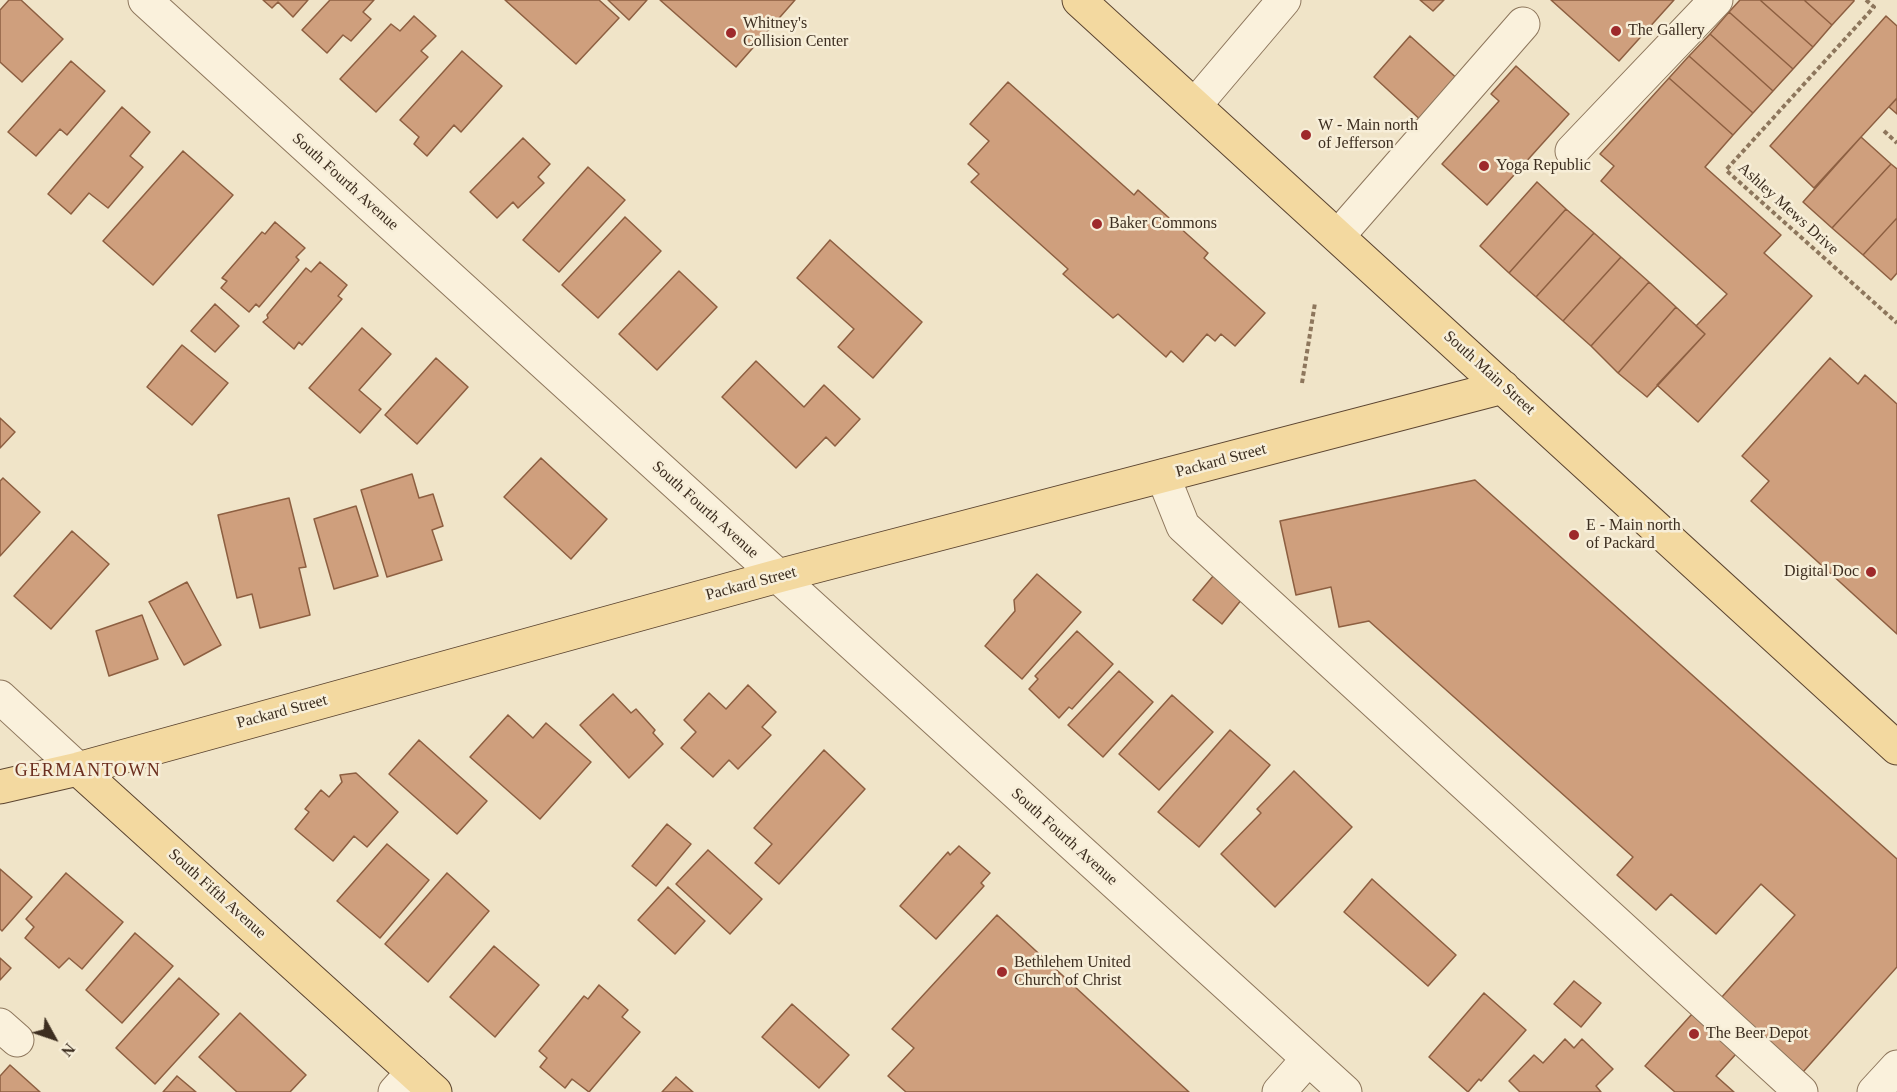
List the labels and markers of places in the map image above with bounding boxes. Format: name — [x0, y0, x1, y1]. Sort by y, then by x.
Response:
place label: Whitney's Collision Center — [743, 14, 848, 52]
place label: The Gallery — [1628, 21, 1705, 41]
marker: The Gallery — [1609, 24, 1623, 38]
marker: Whitney's Collision Center — [724, 26, 738, 40]
place label: W - Main north of Jefferson — [1318, 116, 1418, 154]
marker: W - Main north of Jefferson — [1299, 128, 1313, 142]
place label: Yoga Republic — [1496, 156, 1591, 176]
marker: Yoga Republic — [1477, 159, 1491, 173]
place label: Baker Commons — [1109, 214, 1217, 234]
marker: Baker Commons — [1090, 217, 1104, 231]
place label: E - Main north of Packard — [1586, 516, 1681, 554]
marker: E - Main north of Packard — [1567, 528, 1581, 542]
place label: Digital Doc — [1784, 562, 1859, 582]
marker: Digital Doc — [1864, 565, 1878, 579]
place label: Bethlehem United Church of Christ — [1014, 953, 1131, 991]
marker: Bethlehem United Church of Christ — [995, 965, 1009, 979]
place label: The Beer Depot — [1706, 1024, 1808, 1044]
marker: The Beer Depot — [1687, 1027, 1701, 1041]

